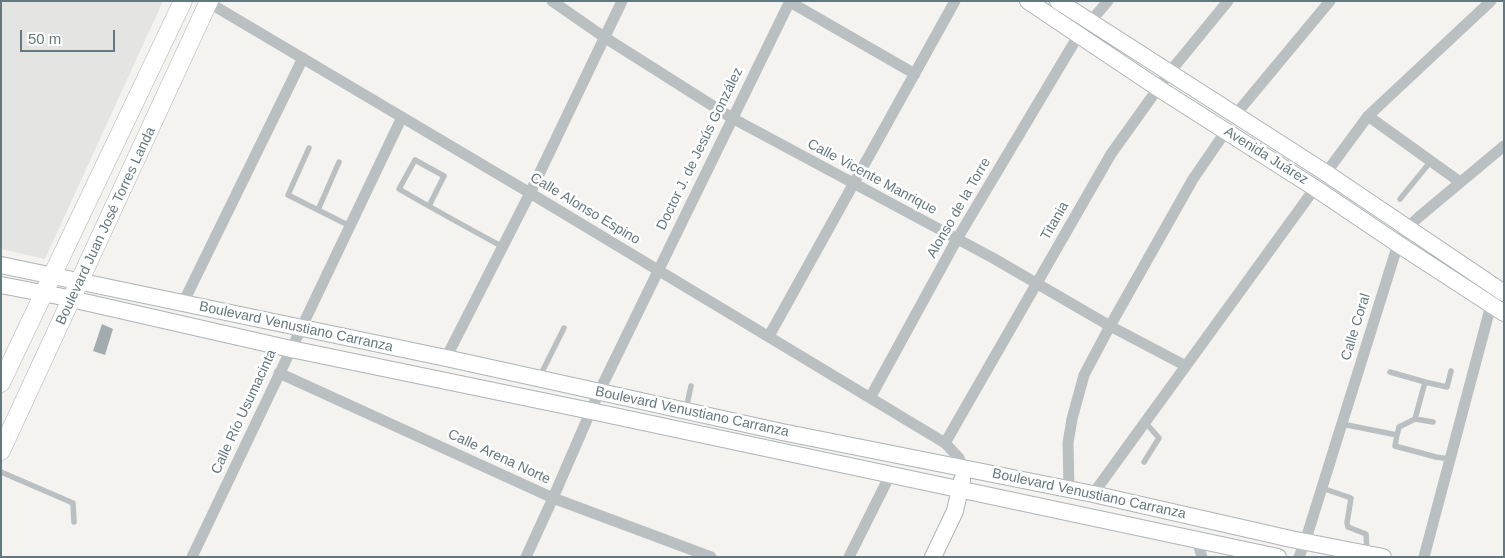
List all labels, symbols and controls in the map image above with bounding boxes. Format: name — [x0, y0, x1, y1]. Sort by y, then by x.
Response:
scale bar — [22, 20, 118, 52]
text: 50 m — [28, 30, 61, 47]
street label: Doctor J. de Jesús González — [653, 65, 747, 233]
street label: Avenida Juárez — [1221, 123, 1311, 189]
street label: Boulevard Juan José Torres Landa — [53, 124, 159, 328]
street label: Calle Vicente Manrique — [804, 136, 940, 218]
street label: Alonso de la Torre — [924, 155, 994, 261]
street label: Calle Alonso Espino — [527, 170, 643, 248]
street label: Titania — [1037, 199, 1073, 243]
street label: Calle Coral — [1338, 291, 1374, 363]
street label: Boulevard Venustiano Carranza — [198, 298, 394, 356]
street label: Calle Río Usumacinta — [208, 347, 280, 477]
street label: Boulevard Venustiano Carranza — [594, 383, 790, 441]
street label: Calle Arena Norte — [445, 426, 553, 488]
street label: Boulevard Venustiano Carranza — [991, 465, 1187, 523]

